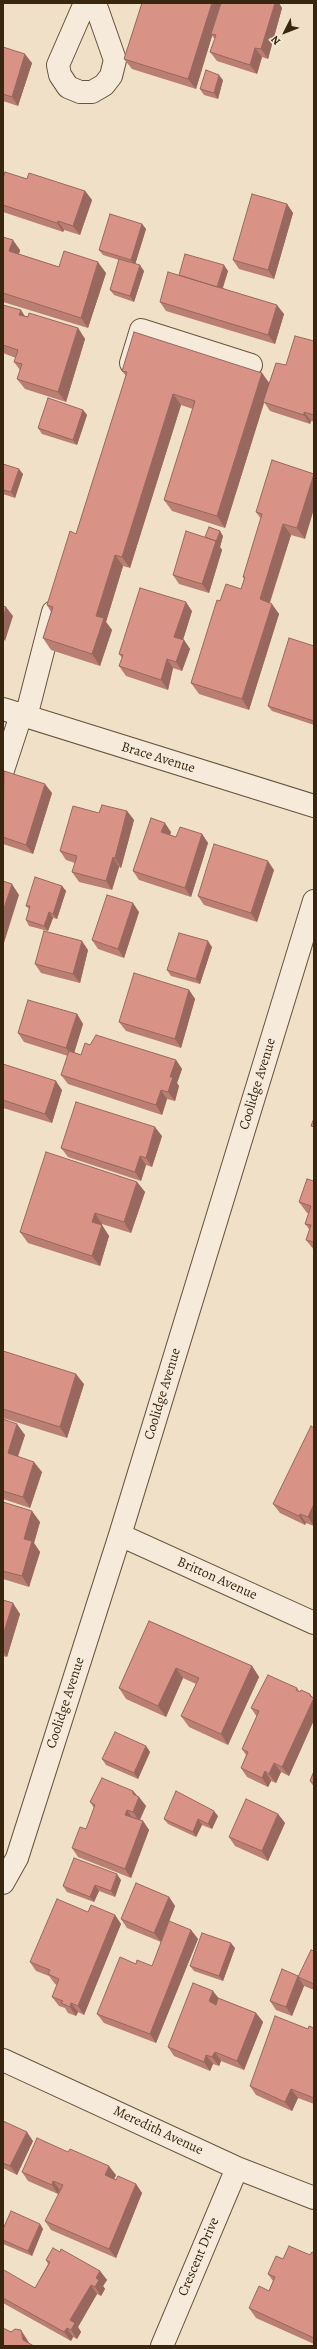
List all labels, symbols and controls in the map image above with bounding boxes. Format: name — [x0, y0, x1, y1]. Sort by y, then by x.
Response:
north arrow — [265, 12, 305, 52]
text: N — [267, 32, 284, 48]
street label: Brace Avenue — [119, 739, 197, 777]
street label: Coolidge Avenue — [236, 1036, 280, 1132]
street label: Coolidge Avenue — [141, 1346, 185, 1442]
street label: Britton Avenue — [174, 1554, 260, 1604]
street label: Coolidge Avenue — [43, 1655, 89, 1751]
street label: Meredith Avenue — [110, 2103, 206, 2159]
street label: Crescent Drive — [175, 2215, 223, 2299]

